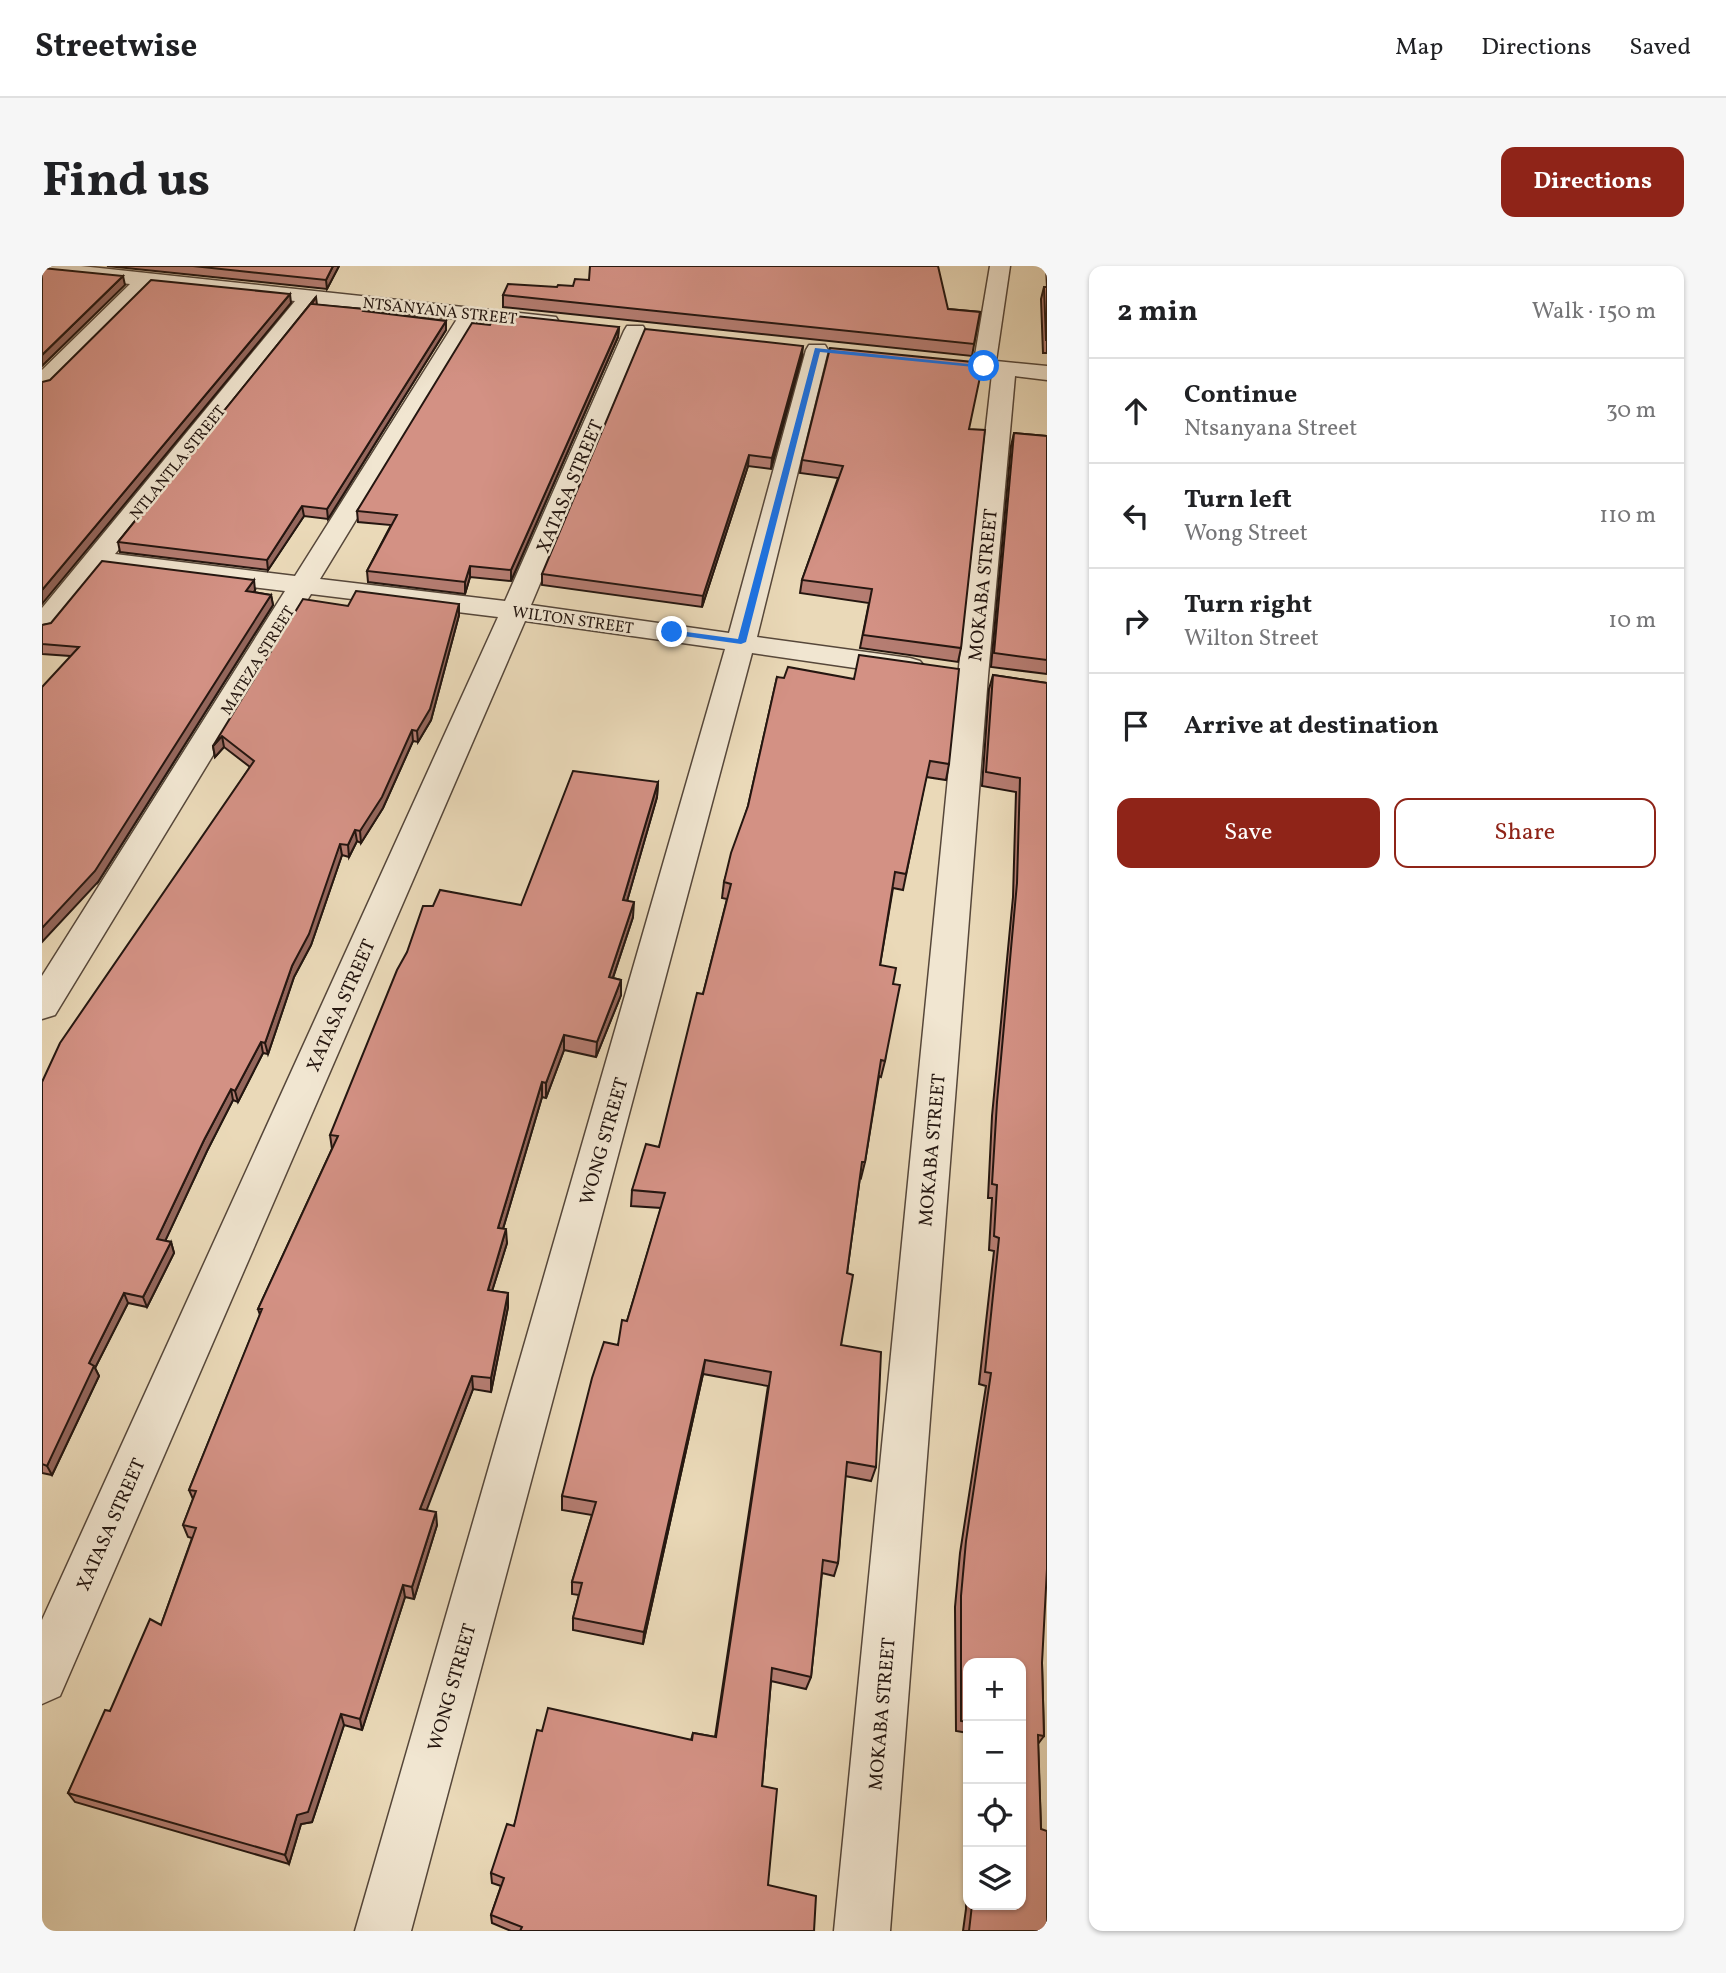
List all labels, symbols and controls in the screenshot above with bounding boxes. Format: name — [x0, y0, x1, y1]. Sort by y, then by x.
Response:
text: Streetwise — [35, 25, 197, 71]
text: Map — [1395, 31, 1443, 65]
text: Directions — [1481, 31, 1591, 65]
text: Saved — [1629, 31, 1691, 65]
button: Directions — [1501, 147, 1684, 217]
text: Find us — [42, 148, 210, 217]
text: 2 min — [1117, 291, 1198, 333]
street label: NTSANYANA STREET — [361, 293, 518, 331]
text: Walk · 150 m — [1532, 296, 1656, 328]
route start — [968, 350, 999, 381]
text: Continue — [1184, 377, 1297, 413]
icon: ahead — [1117, 392, 1155, 430]
text: 30 m — [1606, 395, 1656, 427]
street label: NTLANTLA STREET — [125, 401, 232, 525]
text: Ntsanyana Street — [1184, 413, 1357, 445]
street label: XATASA STREET — [531, 416, 611, 557]
text: Turn left — [1184, 482, 1292, 518]
icon: left — [1117, 497, 1155, 535]
text: 110 m — [1599, 500, 1656, 532]
street label: MOKABA STREET — [963, 508, 1005, 663]
text: Wong Street — [1184, 518, 1308, 550]
text: Turn right — [1184, 587, 1312, 623]
street label: MATEZA STREET — [216, 602, 301, 720]
street label: WILTON STREET — [511, 602, 635, 640]
icon: right — [1117, 602, 1155, 640]
text: 10 m — [1608, 605, 1656, 637]
route end — [656, 616, 687, 647]
text: Wilton Street — [1184, 623, 1319, 655]
icon: arrive — [1117, 707, 1155, 745]
text: Arrive at destination — [1184, 708, 1439, 744]
button: Save — [1117, 798, 1380, 868]
button: Share — [1394, 798, 1656, 868]
street label: XATASA STREET — [301, 935, 383, 1076]
street label: MOKABA STREET — [913, 1073, 953, 1228]
street label: WONG STREET — [574, 1075, 636, 1208]
street label: XATASA STREET — [71, 1454, 153, 1595]
street label: WONG STREET — [422, 1621, 484, 1754]
street label: MOKABA STREET — [863, 1637, 903, 1792]
map controls — [963, 1658, 1026, 1910]
button: + — [963, 1658, 1026, 1721]
button: − — [963, 1721, 1026, 1784]
button: locate — [963, 1784, 1026, 1847]
button: layers — [963, 1847, 1026, 1910]

